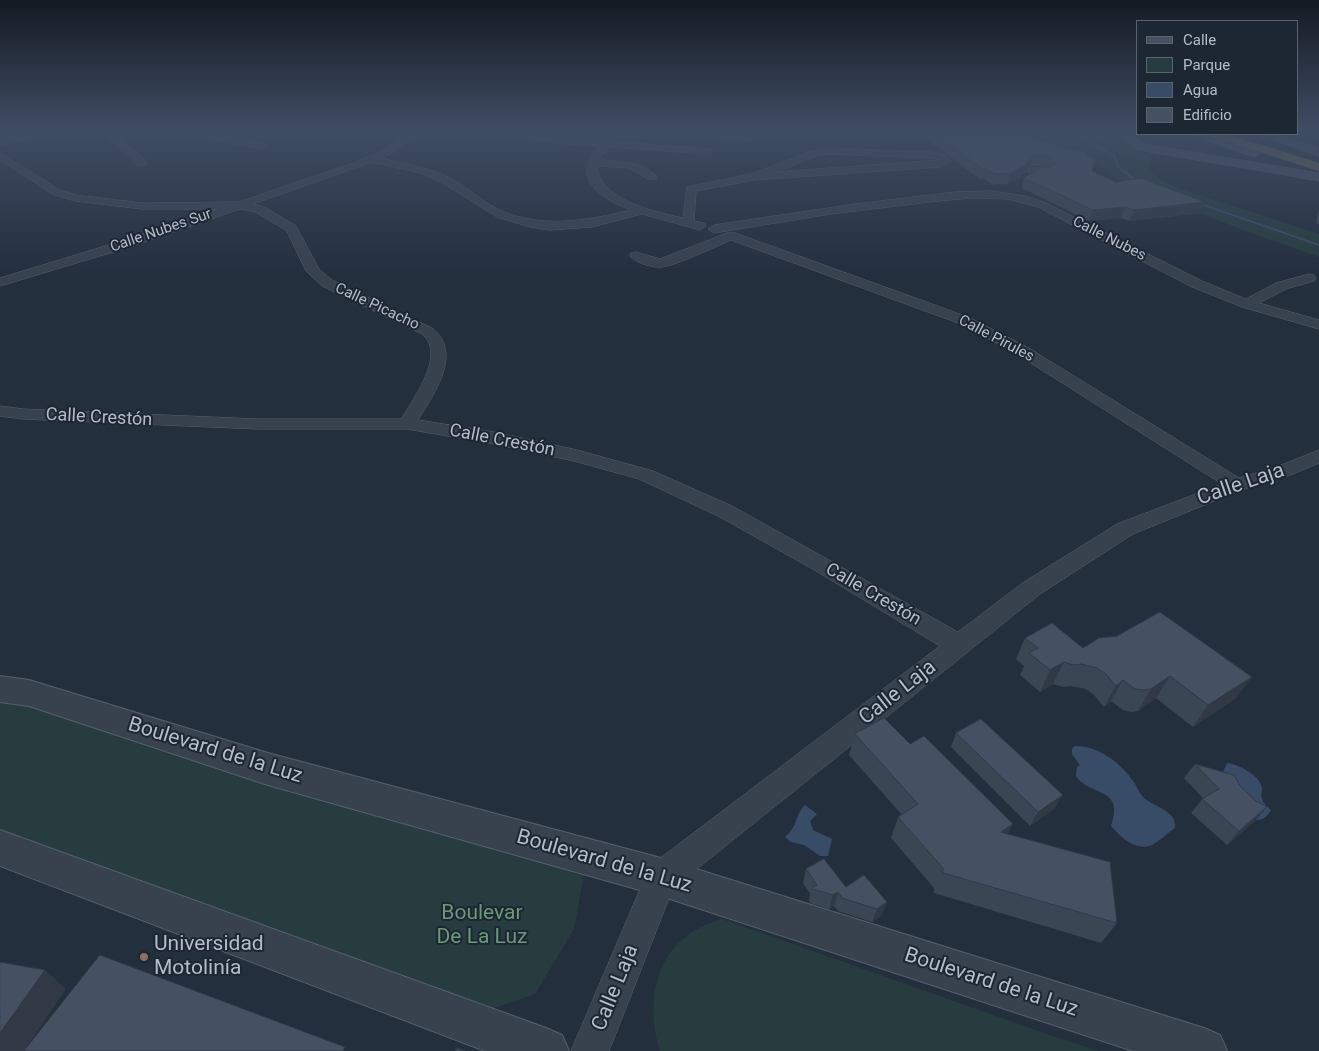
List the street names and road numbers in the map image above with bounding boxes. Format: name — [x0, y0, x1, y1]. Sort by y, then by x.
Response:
street label: Calle Nubes Sur — [108, 205, 214, 257]
street label: Calle Nubes — [1069, 213, 1149, 265]
street label: Calle Picacho — [332, 280, 422, 334]
street label: Calle Pirules — [955, 312, 1037, 366]
street label: Calle Crestón — [45, 404, 153, 432]
street label: Calle Crestón — [448, 420, 556, 462]
street label: Calle Laja — [1194, 458, 1288, 512]
street label: Calle Crestón — [821, 559, 925, 631]
street label: Calle Laja — [854, 655, 942, 731]
street label: Boulevard de la Luz — [125, 712, 305, 790]
street label: Boulevard de la Luz — [514, 825, 694, 899]
street label: Calle Laja — [587, 941, 645, 1035]
street label: Boulevard de la Luz — [901, 943, 1081, 1023]

